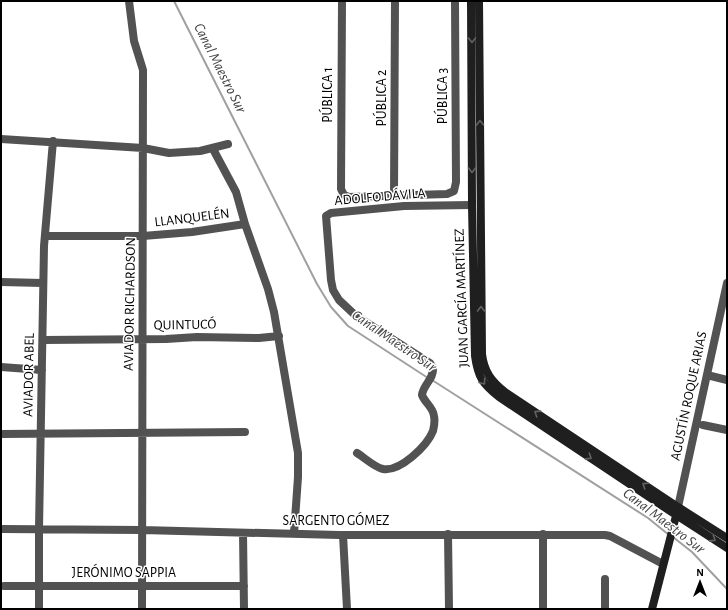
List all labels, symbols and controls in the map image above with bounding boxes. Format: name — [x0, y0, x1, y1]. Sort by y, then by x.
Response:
water label: Canal Maestro Sur — [191, 21, 249, 116]
one-way arrow — [468, 37, 476, 43]
street label: PÚBLICA 1 — [318, 67, 335, 123]
street label: PÚBLICA 3 — [433, 68, 450, 124]
street label: PÚBLICA 2 — [372, 70, 389, 126]
one-way arrow — [476, 120, 484, 126]
one-way arrow — [468, 167, 476, 173]
street label: ADOLFO DÁVILA — [334, 183, 426, 208]
street label: LLANQUELÉN — [153, 203, 230, 230]
street label: JUAN GARCÍA MARTÍNEZ — [450, 228, 471, 368]
street label: AVIADOR RICHARDSON — [122, 237, 138, 371]
one-way arrow — [477, 306, 485, 312]
water label: Canal Maestro Sur — [349, 307, 440, 375]
street label: QUINTUCÓ — [154, 314, 217, 333]
street label: AGUSTÍN ROQUE ARIAS — [666, 330, 710, 462]
street label: AVIADOR ABEL — [21, 333, 37, 417]
one-way arrow — [478, 378, 486, 385]
one-way arrow — [534, 411, 541, 418]
one-way arrow — [585, 452, 592, 460]
one-way arrow — [642, 483, 649, 490]
water label: Canal Maestro Sur — [620, 485, 709, 557]
street label: SARGENTO GÓMEZ — [283, 511, 389, 528]
one-way arrow — [709, 534, 716, 542]
north arrow — [680, 562, 720, 602]
street label: JERÓNIMO SAPPIA — [72, 563, 176, 580]
text: N — [696, 567, 704, 578]

